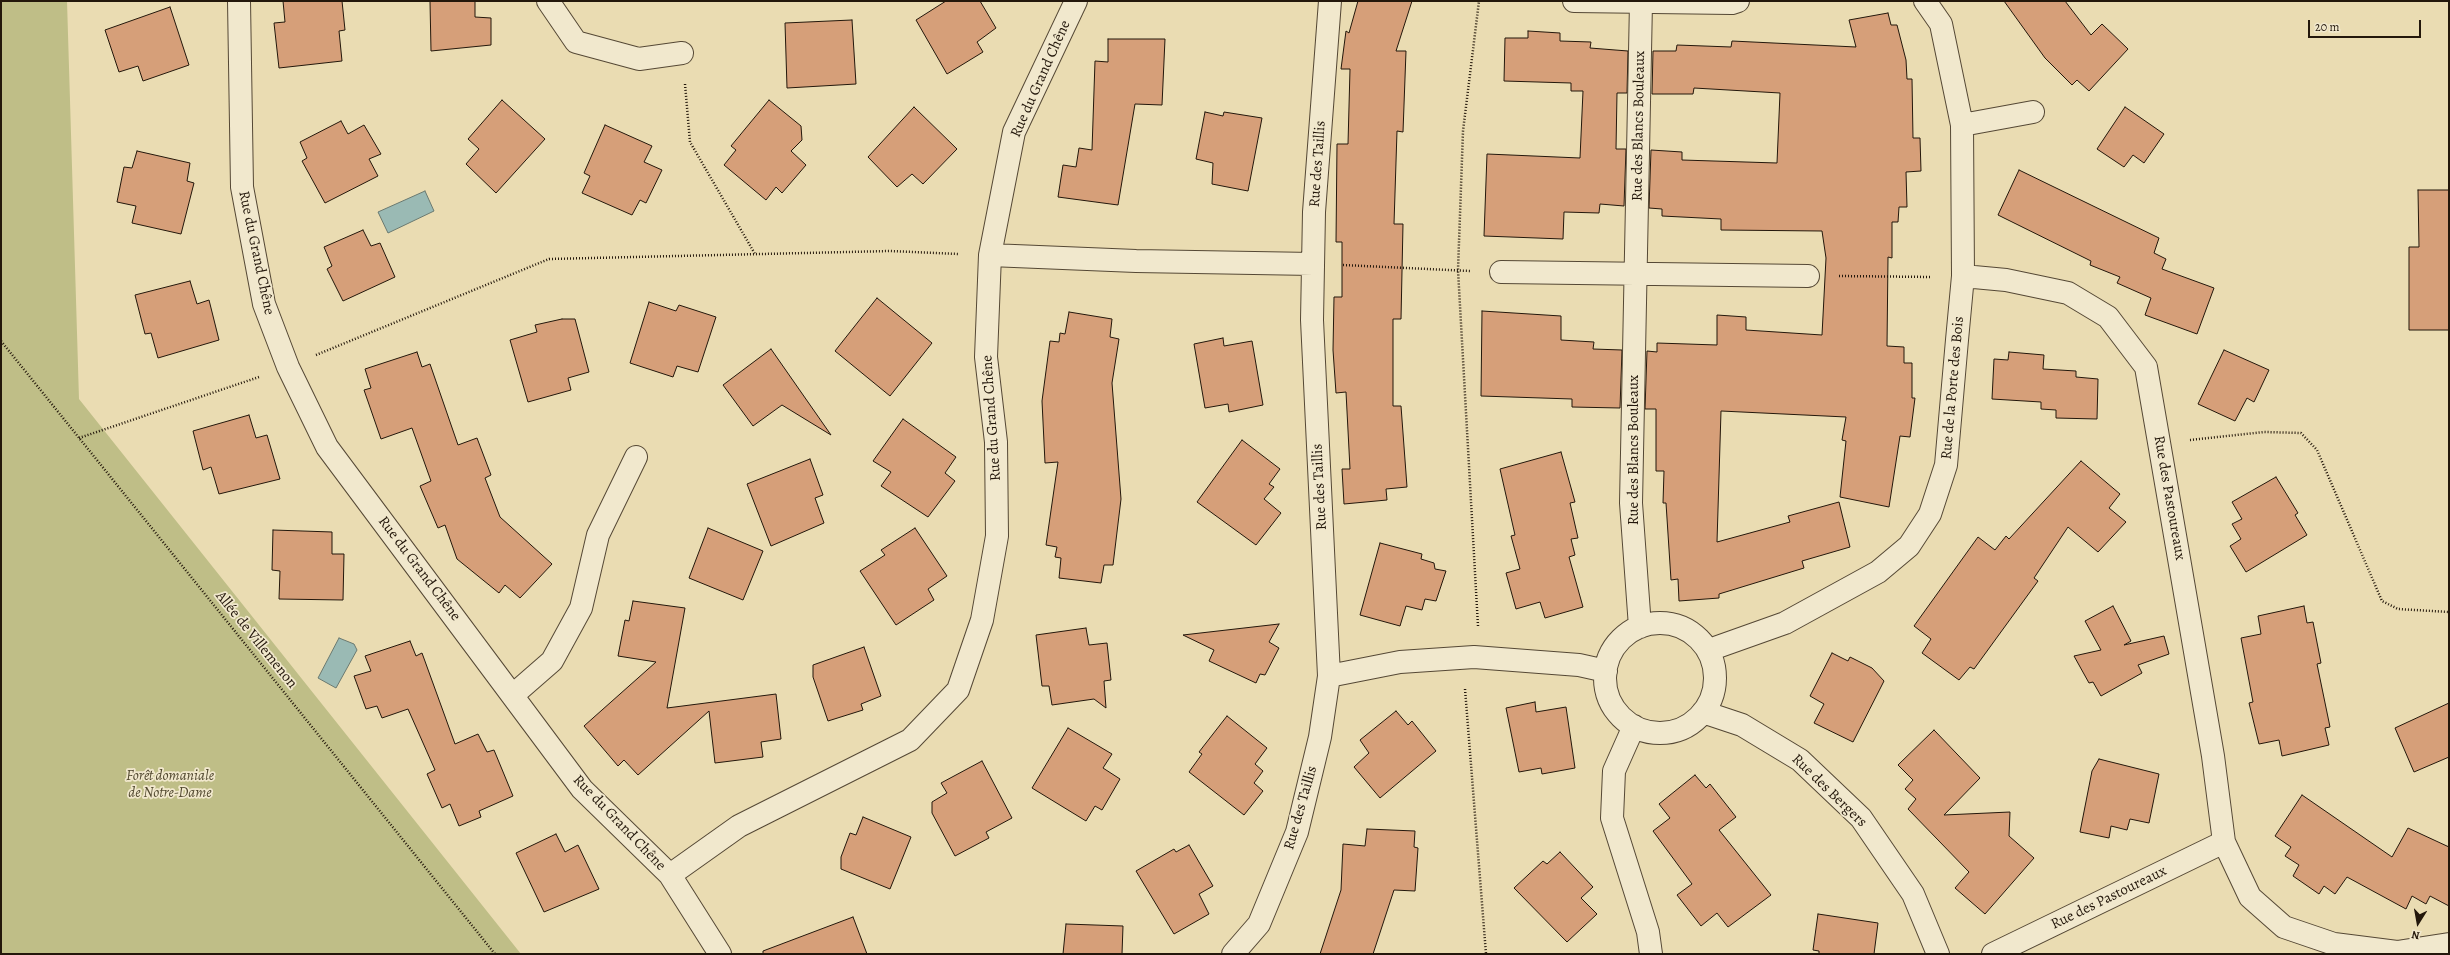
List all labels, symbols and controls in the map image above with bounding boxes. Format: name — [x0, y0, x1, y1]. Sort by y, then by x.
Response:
scale bar — [2310, 12, 2423, 38]
street label: Rue du Grand Chêne — [1007, 18, 1075, 140]
text: 20 m — [2315, 19, 2339, 35]
street label: Rue des Blancs Bouleaux — [1629, 51, 1649, 201]
street label: Rue des Taillis — [1306, 120, 1330, 208]
street label: Rue du Grand Chêne — [234, 189, 278, 317]
street label: Rue de la Porte des Bois — [1938, 316, 1968, 460]
street label: Rue du Grand Chêne — [979, 354, 1005, 482]
street label: Rue des Blancs Bouleaux — [1625, 375, 1643, 525]
street label: Rue des Pastoureaux — [2149, 434, 2189, 562]
street label: Rue des Taillis — [1309, 443, 1331, 531]
street label: Rue du Grand Chêne — [374, 513, 464, 625]
street label: Allée de Villemenon — [211, 588, 301, 692]
street label: Rue des Bergers — [1788, 751, 1870, 831]
street label: Rue des Taillis — [1280, 764, 1322, 852]
park label: Forêt domaniale de Notre-Dame — [126, 767, 214, 802]
street label: Rue du Grand Chêne — [569, 771, 669, 875]
street label: Rue des Pastoureaux — [2048, 862, 2170, 934]
north arrow — [2398, 903, 2438, 943]
text: N — [2410, 927, 2421, 943]

